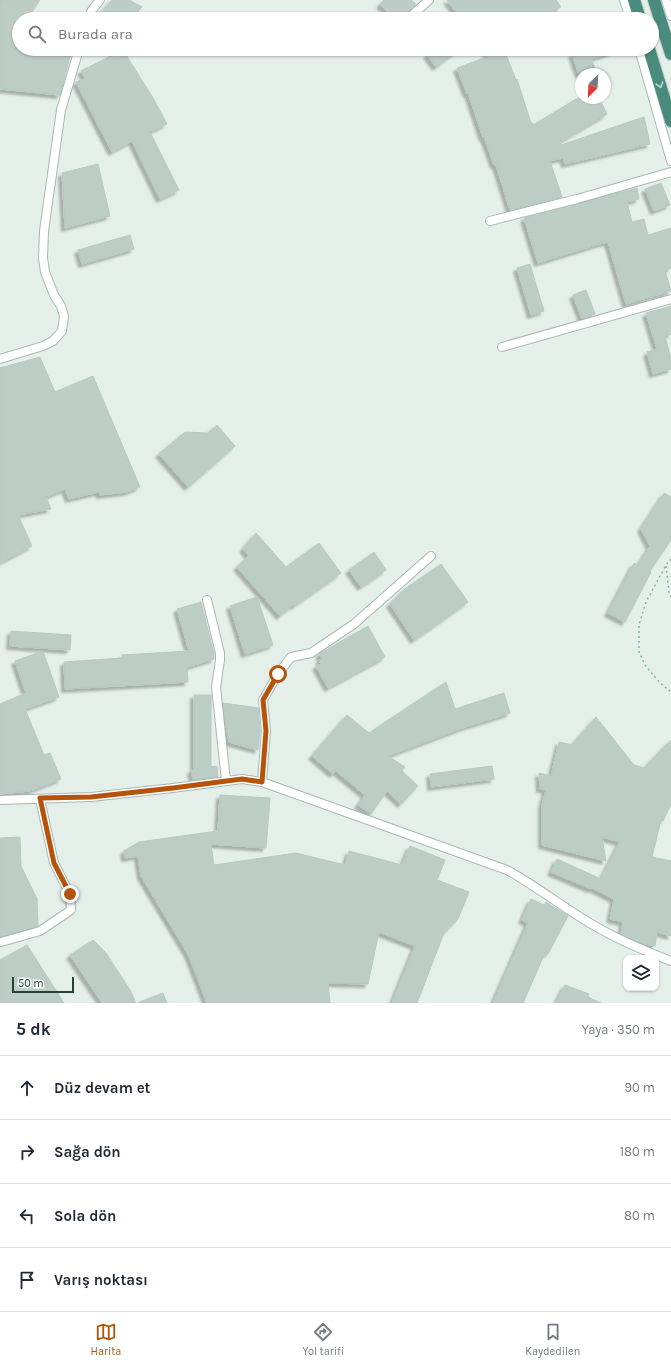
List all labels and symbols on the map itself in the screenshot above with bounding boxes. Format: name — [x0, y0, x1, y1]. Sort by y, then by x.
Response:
north arrow — [575, 68, 611, 104]
one-way arrow — [655, 81, 664, 88]
route start — [269, 665, 287, 683]
route end — [61, 885, 79, 903]
scale bar — [12, 975, 74, 994]

